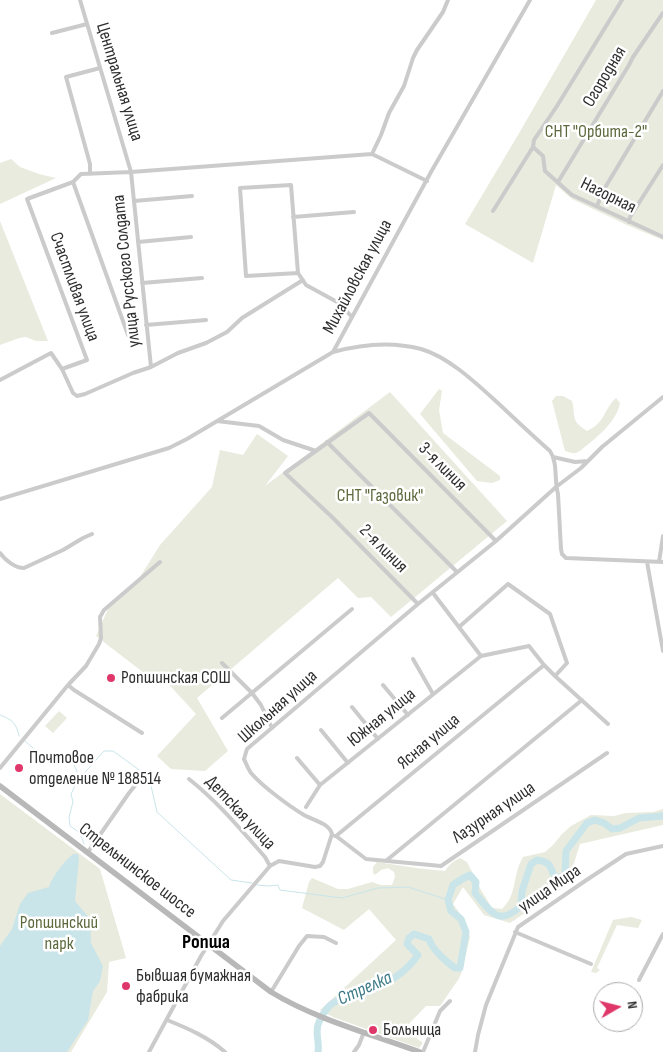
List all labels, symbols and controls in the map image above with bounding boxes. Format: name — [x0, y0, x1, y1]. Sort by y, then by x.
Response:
street label: Центральная улица — [91, 20, 147, 144]
street label: Огородная — [579, 43, 631, 111]
park label: СНТ "Орбита-2" — [545, 121, 647, 143]
street label: Нагорная — [577, 173, 639, 219]
street label: улица Русского Солдата — [108, 194, 146, 348]
street label: Михайловская улица — [319, 216, 397, 338]
street label: Счастливая улица — [44, 229, 104, 345]
street label: 3-я линия — [413, 438, 471, 496]
park label: СНТ "Газовик" — [337, 485, 423, 507]
street label: 2-я линия — [354, 520, 412, 578]
street label: Школьная улица — [234, 666, 322, 748]
place label: Ропшинская СОШ — [121, 667, 231, 689]
marker: Ропшинская СОШ — [105, 672, 117, 684]
street label: Южная улица — [344, 684, 420, 752]
street label: Ясная улица — [393, 710, 465, 774]
place label: Почтовое отделение № 188514 — [29, 747, 161, 790]
marker: Почтовое отделение № 188514 — [13, 762, 25, 774]
street label: Детская улица — [200, 772, 280, 854]
street label: Лазурная улица — [449, 777, 539, 849]
street label: Стрельнинское шоссе — [74, 819, 200, 923]
street label: улица Мира — [515, 860, 585, 918]
park label: Ропшинский парк — [20, 912, 98, 954]
district label: Ропша — [182, 931, 230, 955]
place label: Бывшая бумажная фабрика — [136, 965, 251, 1008]
water label: Стрелка — [334, 967, 396, 1011]
marker: Бывшая бумажная фабрика — [120, 980, 132, 992]
north arrow — [593, 982, 643, 1032]
text: N — [623, 1000, 641, 1010]
place label: Больница — [383, 1019, 441, 1041]
marker: Больница — [367, 1024, 379, 1036]

